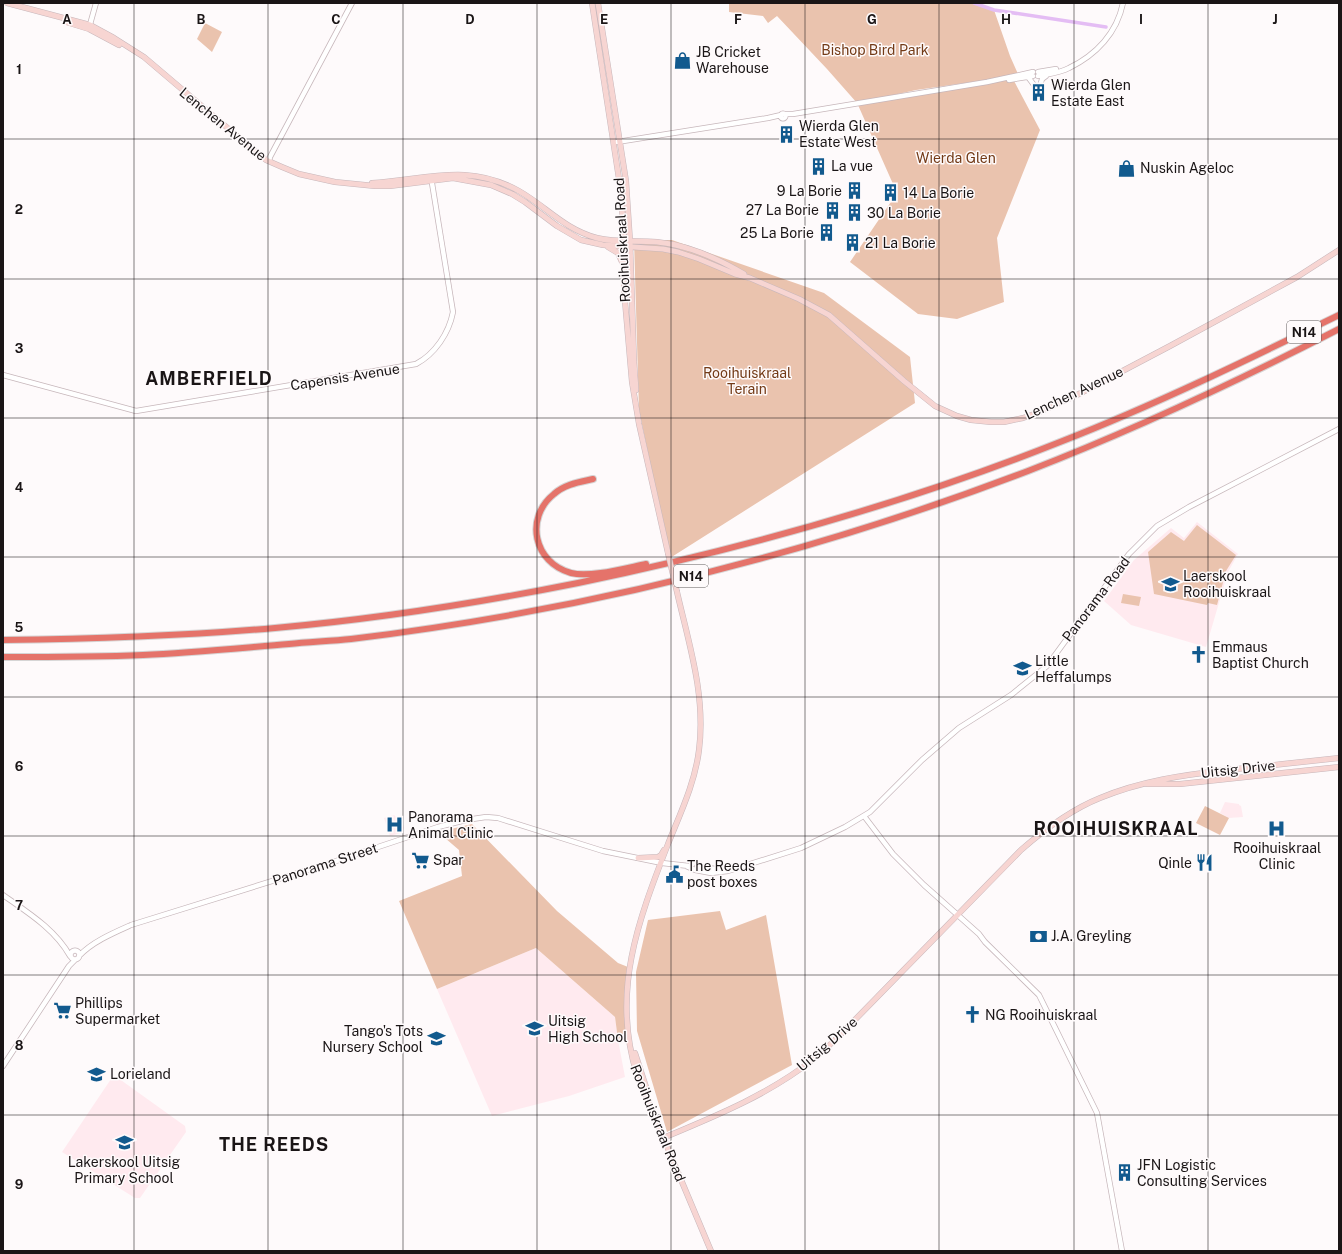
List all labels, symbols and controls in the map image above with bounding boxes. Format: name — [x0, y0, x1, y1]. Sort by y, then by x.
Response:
text: A — [62, 12, 72, 27]
text: B — [197, 12, 206, 27]
text: C — [331, 12, 341, 27]
text: D — [465, 12, 475, 27]
text: E — [600, 12, 608, 27]
text: F — [734, 12, 742, 27]
text: G — [867, 12, 877, 27]
text: H — [1001, 12, 1011, 27]
text: I — [1139, 12, 1143, 27]
text: J — [1272, 12, 1278, 27]
park label: Bishop Bird Park — [821, 42, 929, 58]
place label: JB Cricket Warehouse — [696, 44, 769, 76]
shop icon: JB Cricket Warehouse — [673, 50, 693, 70]
text: 1 — [16, 62, 22, 77]
place label: Wierda Glen Estate East — [1051, 77, 1131, 109]
building icon: Wierda Glen Estate East — [1028, 83, 1048, 103]
street label: Lenchen Avenue — [176, 84, 270, 164]
place label: Wierda Glen Estate West — [799, 118, 879, 150]
building icon: Wierda Glen Estate West — [776, 124, 796, 144]
park label: Wierda Glen — [916, 150, 996, 166]
building icon: La vue — [808, 156, 828, 176]
place label: La vue — [831, 158, 873, 174]
shop icon: Nuskin Ageloc — [1117, 158, 1137, 178]
place label: Nuskin Ageloc — [1140, 160, 1234, 176]
street label: Rooihuiskraal Road — [611, 177, 633, 303]
building icon: 9 La Borie — [845, 181, 865, 201]
place label: 9 La Borie — [777, 183, 842, 199]
building icon: 14 La Borie — [880, 183, 900, 203]
place label: 14 La Borie — [903, 185, 974, 201]
building icon: 27 La Borie — [822, 200, 842, 220]
text: 2 — [15, 202, 23, 217]
place label: 27 La Borie — [746, 202, 819, 218]
building icon: 30 La Borie — [844, 203, 864, 223]
place label: 30 La Borie — [867, 205, 941, 221]
building icon: 25 La Borie — [817, 223, 837, 243]
place label: 25 La Borie — [740, 225, 814, 241]
building icon: 21 La Borie — [842, 233, 862, 253]
place label: 21 La Borie — [865, 235, 936, 251]
road number: N14 — [1287, 321, 1321, 343]
text: 3 — [15, 341, 24, 356]
street label: Capensis Avenue — [289, 360, 401, 394]
street label: Lenchen Avenue — [1022, 363, 1126, 423]
park label: Rooihuiskraal Terain — [703, 365, 791, 397]
district label: AMBERFIELD — [145, 368, 273, 389]
text: 4 — [15, 480, 24, 495]
street label: Panorama Road — [1059, 554, 1133, 644]
road number: N14 — [674, 565, 708, 587]
place label: Laerskool Rooihuiskraal — [1183, 568, 1271, 600]
school or university icon: Laerskool Rooihuiskraal — [1160, 574, 1180, 594]
text: 5 — [15, 620, 24, 635]
place label: Emmaus Baptist Church — [1212, 639, 1309, 671]
church icon: Emmaus Baptist Church — [1189, 645, 1209, 665]
place label: Little Heffalumps — [1035, 653, 1112, 685]
school or university icon: Little Heffalumps — [1012, 659, 1032, 679]
street label: Uitsig Drive — [1200, 757, 1276, 781]
text: 6 — [15, 759, 24, 774]
place label: Panorama Animal Clinic — [408, 809, 494, 841]
hospital icon: Panorama Animal Clinic — [385, 815, 405, 835]
district label: ROOIHUISKRAAL — [1033, 818, 1199, 839]
hospital icon: Rooihuiskraal Clinic — [1267, 818, 1287, 838]
street label: Panorama Street — [270, 839, 380, 889]
place label: Rooihuiskraal Clinic — [1233, 840, 1321, 872]
supermarket icon: Spar — [410, 850, 430, 870]
place label: Spar — [433, 852, 464, 868]
restaurant icon: Qinle — [1195, 853, 1215, 873]
place label: Qinle — [1158, 855, 1192, 871]
place label: The Reeds post boxes — [687, 858, 757, 890]
public building icon: The Reeds post boxes — [664, 864, 684, 884]
text: 7 — [15, 898, 23, 913]
bank icon: J.A. Greyling — [1028, 926, 1048, 946]
place label: J.A. Greyling — [1051, 928, 1132, 944]
place label: Phillips Supermarket — [75, 995, 160, 1027]
supermarket icon: Phillips Supermarket — [52, 1001, 72, 1021]
church icon: NG Rooihuiskraal — [962, 1005, 982, 1025]
place label: NG Rooihuiskraal — [985, 1007, 1097, 1023]
place label: Uitsig High School — [548, 1013, 627, 1045]
street label: Uitsig Drive — [794, 1013, 861, 1075]
school or university icon: Uitsig High School — [525, 1019, 545, 1039]
place label: Tango's Tots Nursery School — [322, 1023, 423, 1055]
school or university icon: Tango's Tots Nursery School — [426, 1029, 446, 1049]
text: 8 — [15, 1038, 24, 1053]
street label: Rooihuiskraal Road — [627, 1062, 689, 1184]
school or university icon: Lorieland — [87, 1064, 107, 1084]
place label: Lorieland — [110, 1066, 171, 1082]
school or university icon: Lakerskool Uitsig Primary School — [114, 1132, 134, 1152]
district label: THE REEDS — [219, 1134, 329, 1155]
place label: Lakerskool Uitsig Primary School — [68, 1154, 181, 1186]
place label: JFN Logistic Consulting Services — [1137, 1157, 1267, 1189]
building icon: JFN Logistic Consulting Services — [1114, 1163, 1134, 1183]
text: 9 — [15, 1177, 23, 1192]

